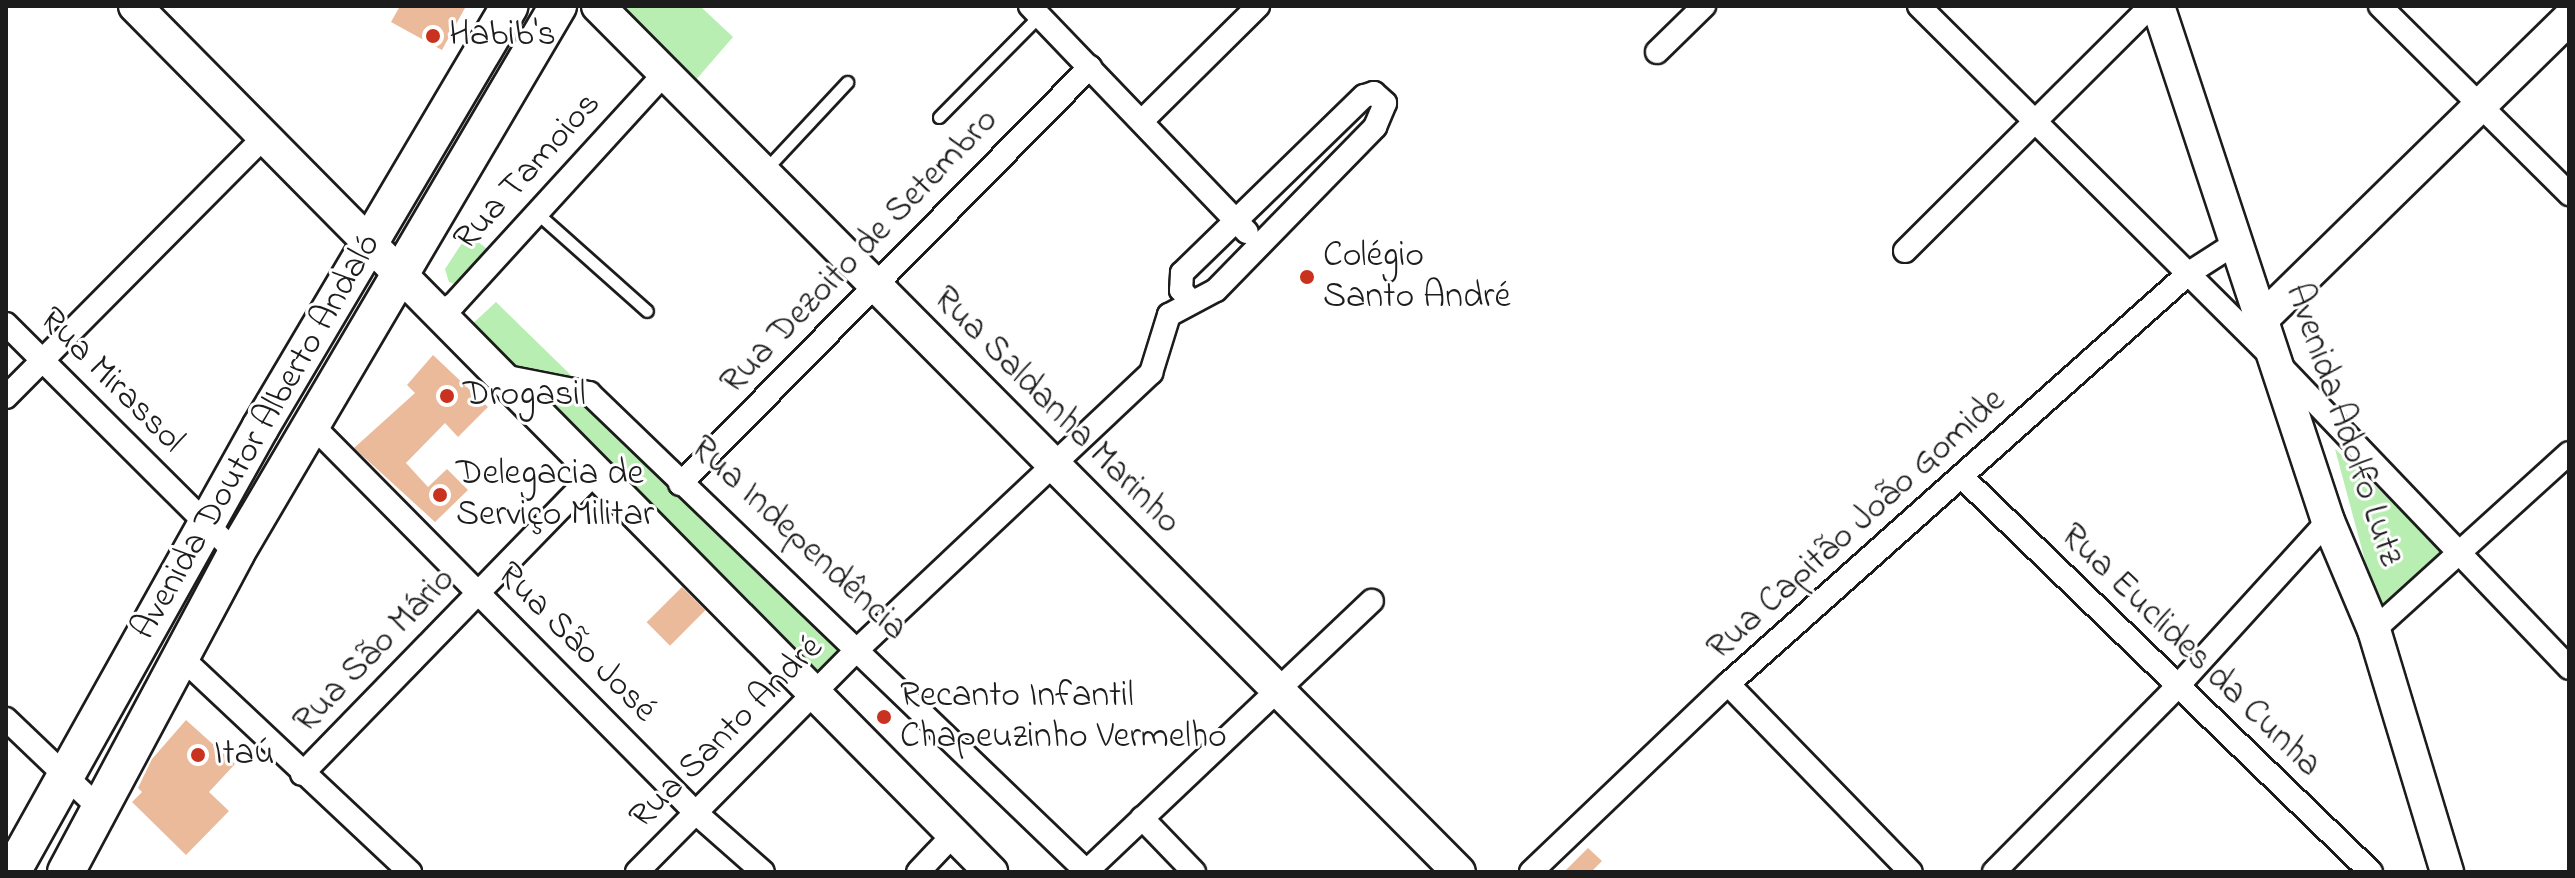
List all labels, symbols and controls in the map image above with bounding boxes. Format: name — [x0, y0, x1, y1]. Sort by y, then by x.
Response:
place label: Habib's — [449, 14, 556, 58]
marker: Habib's — [424, 27, 442, 45]
street label: Rua Tamoios — [445, 84, 611, 260]
street label: Rua Dezoito de Setembro — [712, 100, 1008, 404]
street label: Avenida Doutor Alberto Andaló — [123, 226, 391, 648]
place label: Colégio Santo André — [1323, 234, 1511, 319]
marker: Colégio Santo André — [1298, 268, 1316, 286]
street label: Rua Saldanha Marinho — [923, 278, 1189, 544]
street label: Avenida Adolfo Lutz — [2274, 278, 2412, 572]
street label: Rua Mirassol — [29, 299, 193, 463]
place label: Drogasil — [463, 374, 586, 418]
street label: Rua Capitão João Gomide — [1699, 380, 2015, 670]
marker: Drogasil — [438, 387, 456, 405]
street label: Rua Independência — [681, 427, 915, 651]
place label: Delegacia de Serviço Militar — [456, 452, 654, 537]
marker: Delegacia de Serviço Militar — [431, 486, 449, 504]
street label: Rua Euclides da Cunha — [2050, 515, 2330, 787]
street label: Rua São José — [487, 554, 665, 732]
street label: Rua São Mário — [285, 559, 465, 743]
street label: Rua Santo André — [621, 627, 833, 839]
place label: Recanto Infantil Chapeuzinho Vermelho — [900, 674, 1227, 759]
marker: Recanto Infantil Chapeuzinho Vermelho — [875, 708, 893, 726]
place label: Itaú — [214, 733, 274, 777]
marker: Itaú — [189, 746, 207, 764]

